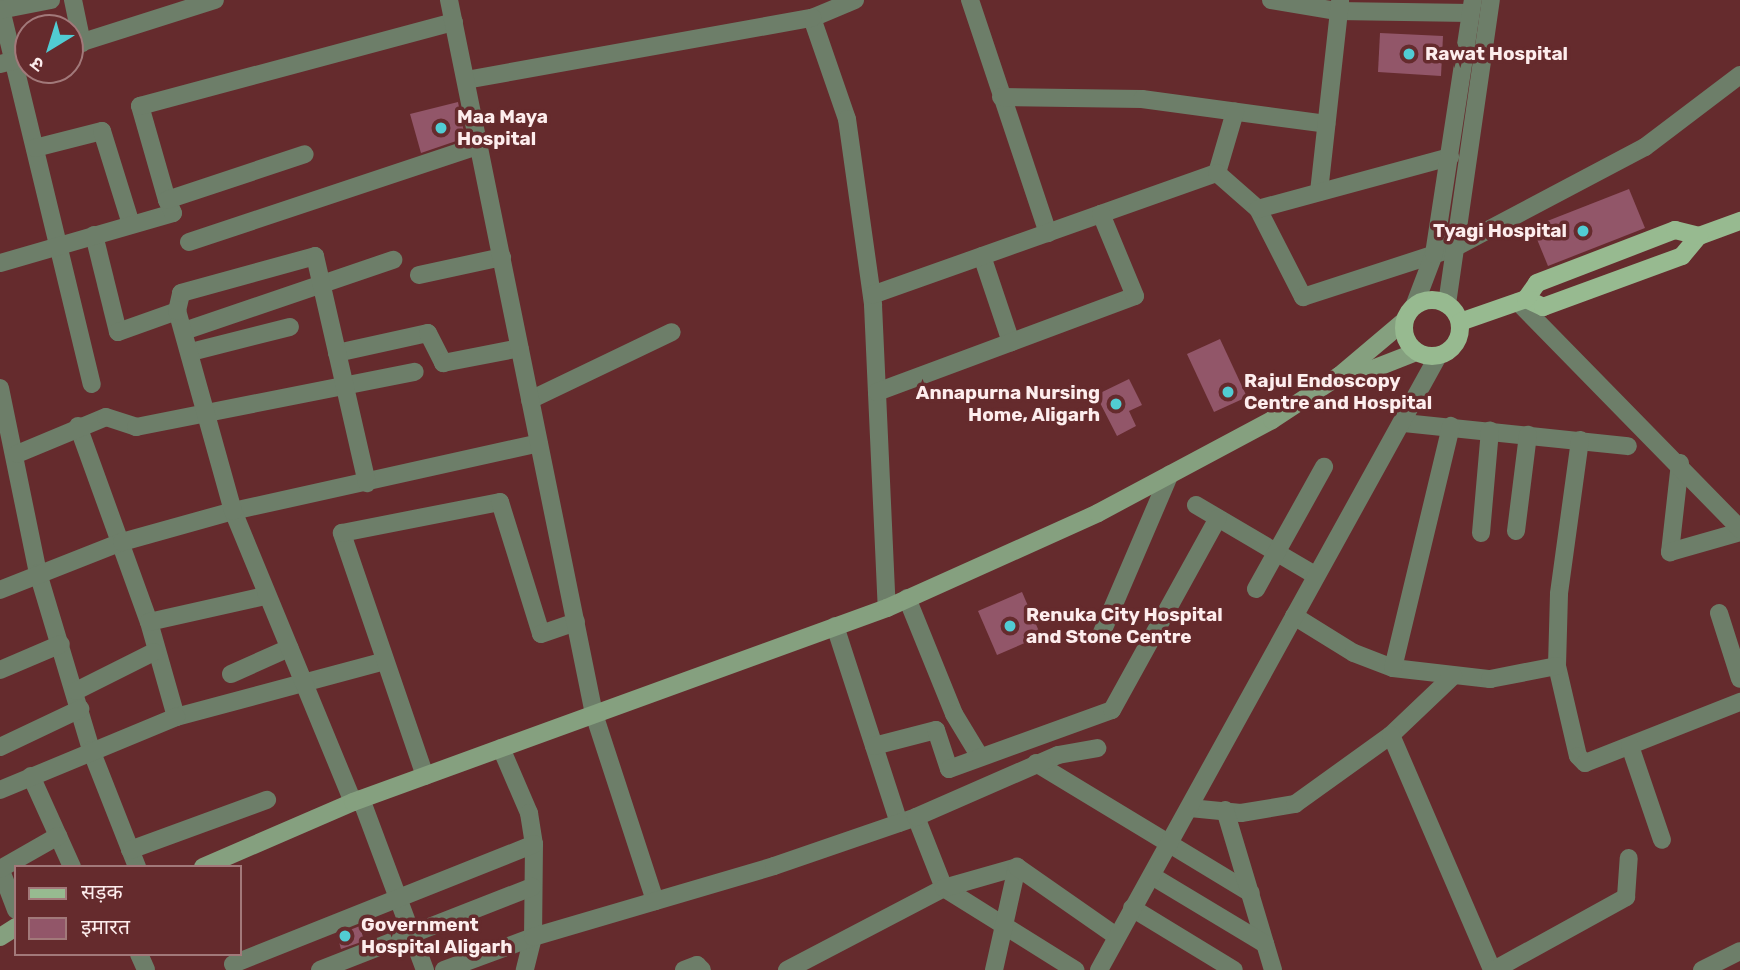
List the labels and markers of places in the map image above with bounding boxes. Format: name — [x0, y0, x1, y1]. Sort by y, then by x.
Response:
place label: Rawat Hospital — [1425, 43, 1568, 65]
marker: Rawat Hospital — [1399, 44, 1419, 64]
place label: Maa Maya Hospital — [457, 106, 548, 150]
marker: Maa Maya Hospital — [431, 118, 451, 138]
place label: Tyagi Hospital — [1433, 220, 1567, 242]
marker: Tyagi Hospital — [1573, 221, 1593, 241]
place label: Rajul Endoscopy Centre and Hospital — [1244, 370, 1432, 414]
place label: Annapurna Nursing Home, Aligarh — [916, 382, 1100, 426]
marker: Rajul Endoscopy Centre and Hospital — [1218, 382, 1238, 402]
marker: Annapurna Nursing Home, Aligarh — [1106, 394, 1126, 414]
place label: Renuka City Hospital and Stone Centre — [1026, 604, 1223, 648]
marker: Renuka City Hospital and Stone Centre — [1000, 616, 1020, 636]
place label: Government Hospital Aligarh — [361, 914, 513, 958]
marker: Government Hospital Aligarh — [335, 926, 355, 946]

